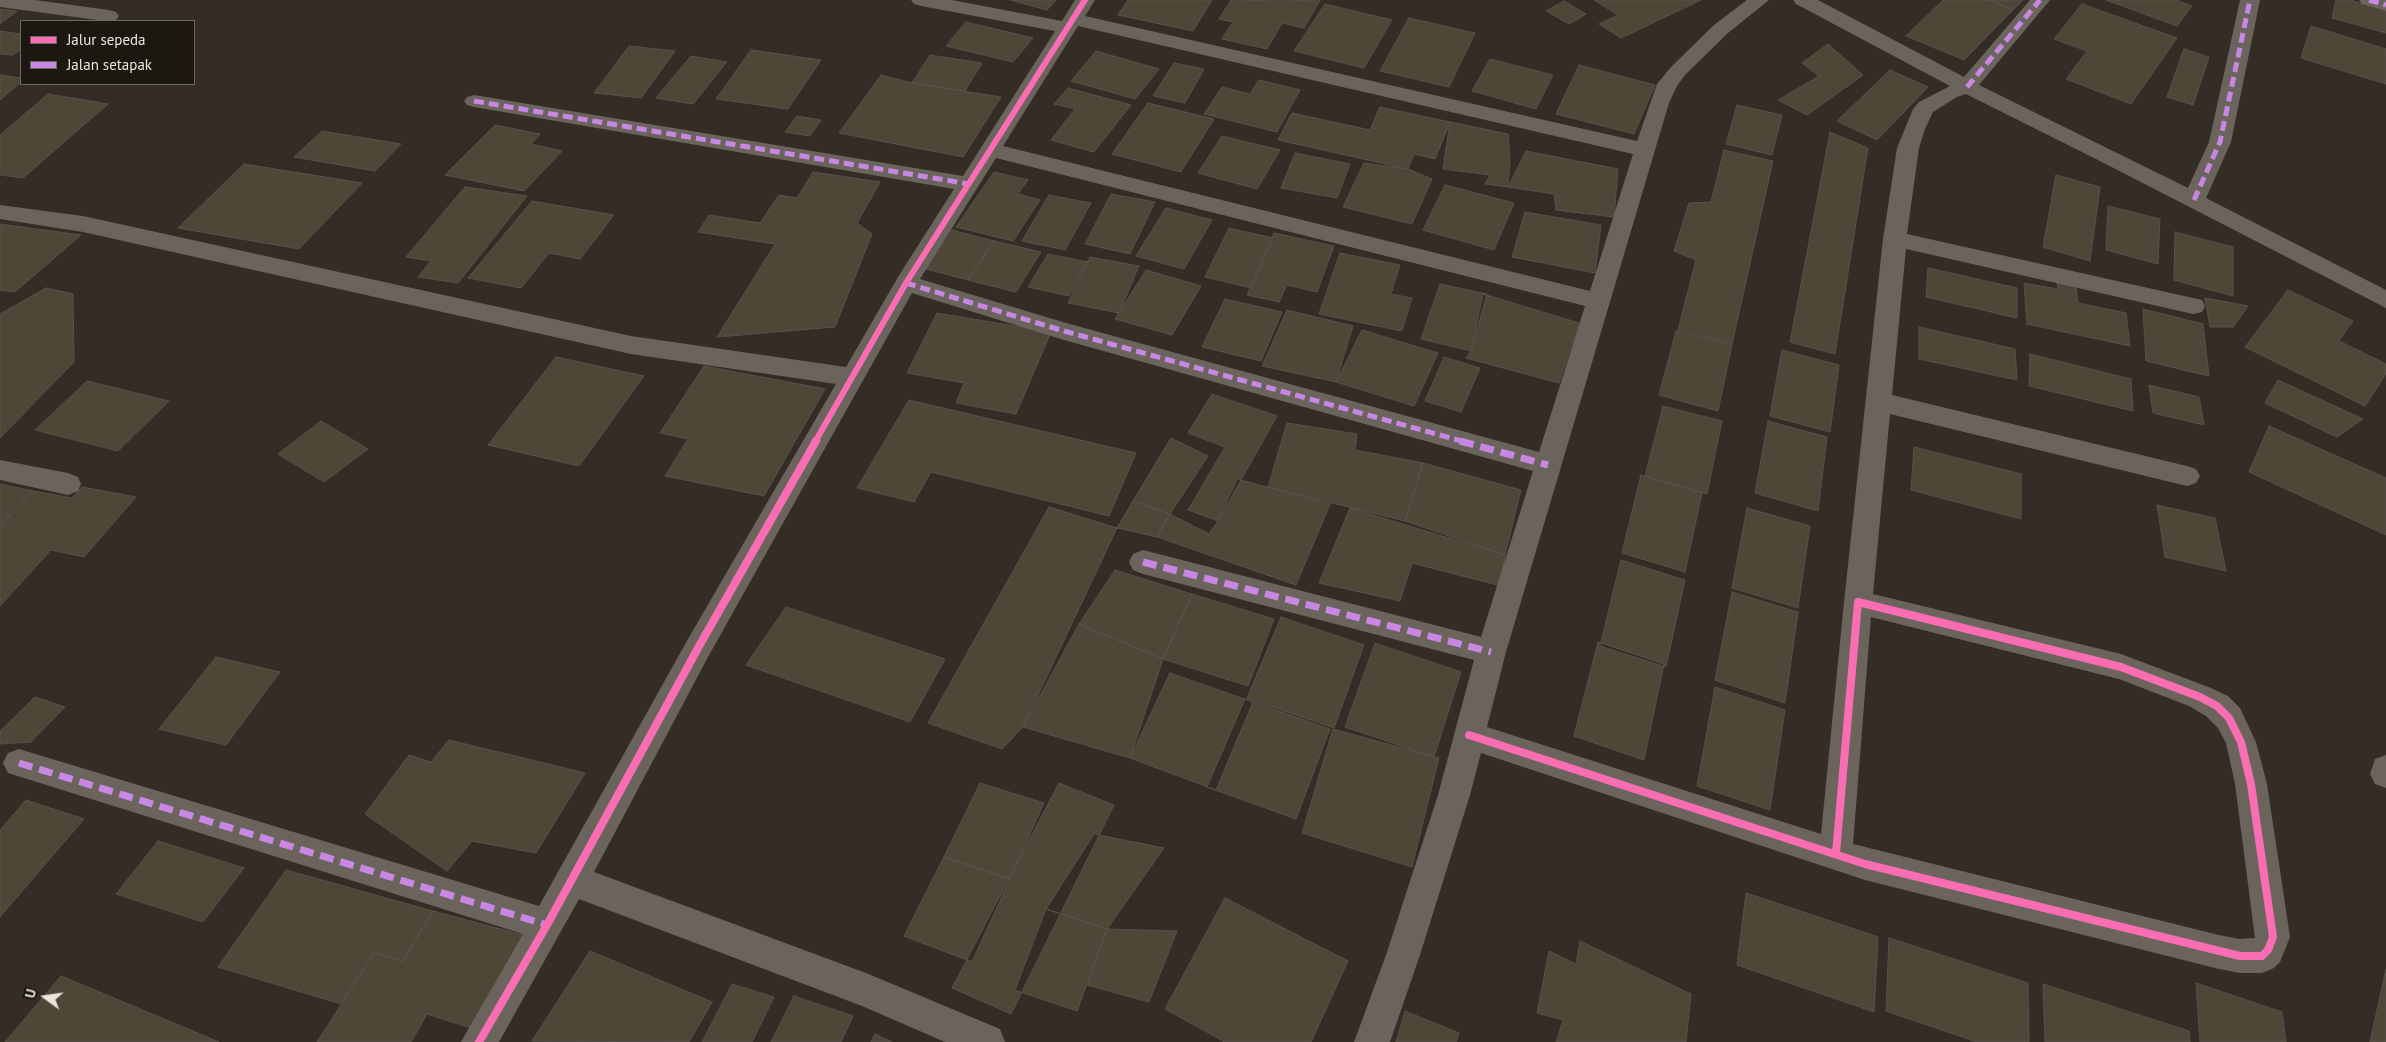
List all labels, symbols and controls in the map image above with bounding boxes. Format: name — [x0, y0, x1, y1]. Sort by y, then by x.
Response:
legend — [20, 20, 195, 85]
text: Jalur sepeda — [67, 30, 146, 49]
text: Jalan setapak — [67, 55, 152, 74]
north arrow — [20, 972, 70, 1022]
text: U — [21, 987, 40, 1000]

